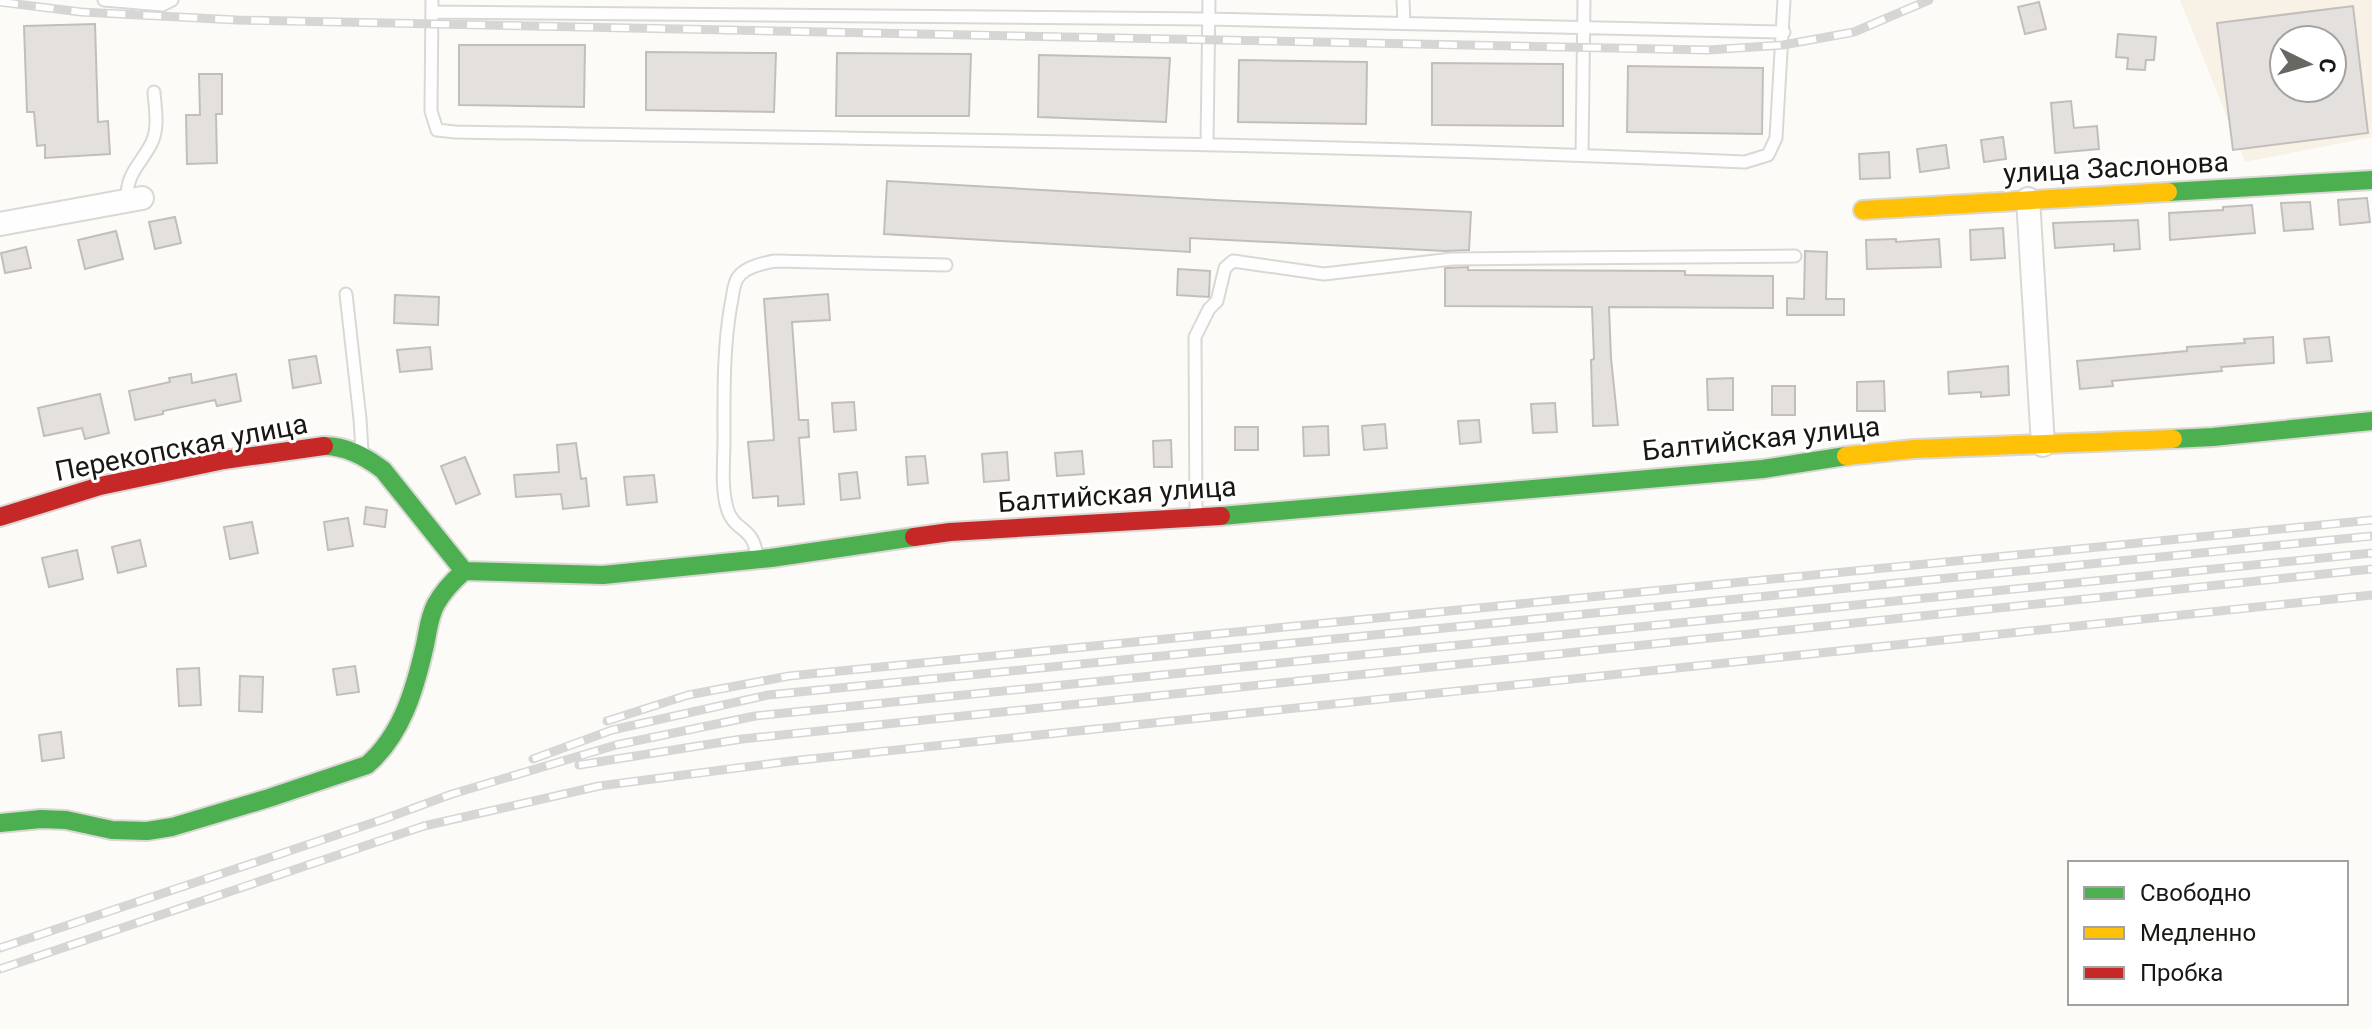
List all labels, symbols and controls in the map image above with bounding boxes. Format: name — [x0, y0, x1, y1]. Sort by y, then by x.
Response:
north arrow — [2268, 24, 2348, 104]
text: С — [2314, 57, 2341, 74]
street label: улица Заслонова — [2002, 145, 2230, 190]
street label: Перекопская улица — [52, 407, 310, 488]
street label: Балтийская улица — [1640, 410, 1882, 467]
street label: Балтийская улица — [997, 470, 1237, 519]
legend — [2068, 861, 2348, 1005]
text: Свободно — [2140, 879, 2251, 907]
text: Медленно — [2140, 919, 2256, 947]
text: Пробка — [2140, 959, 2223, 987]

